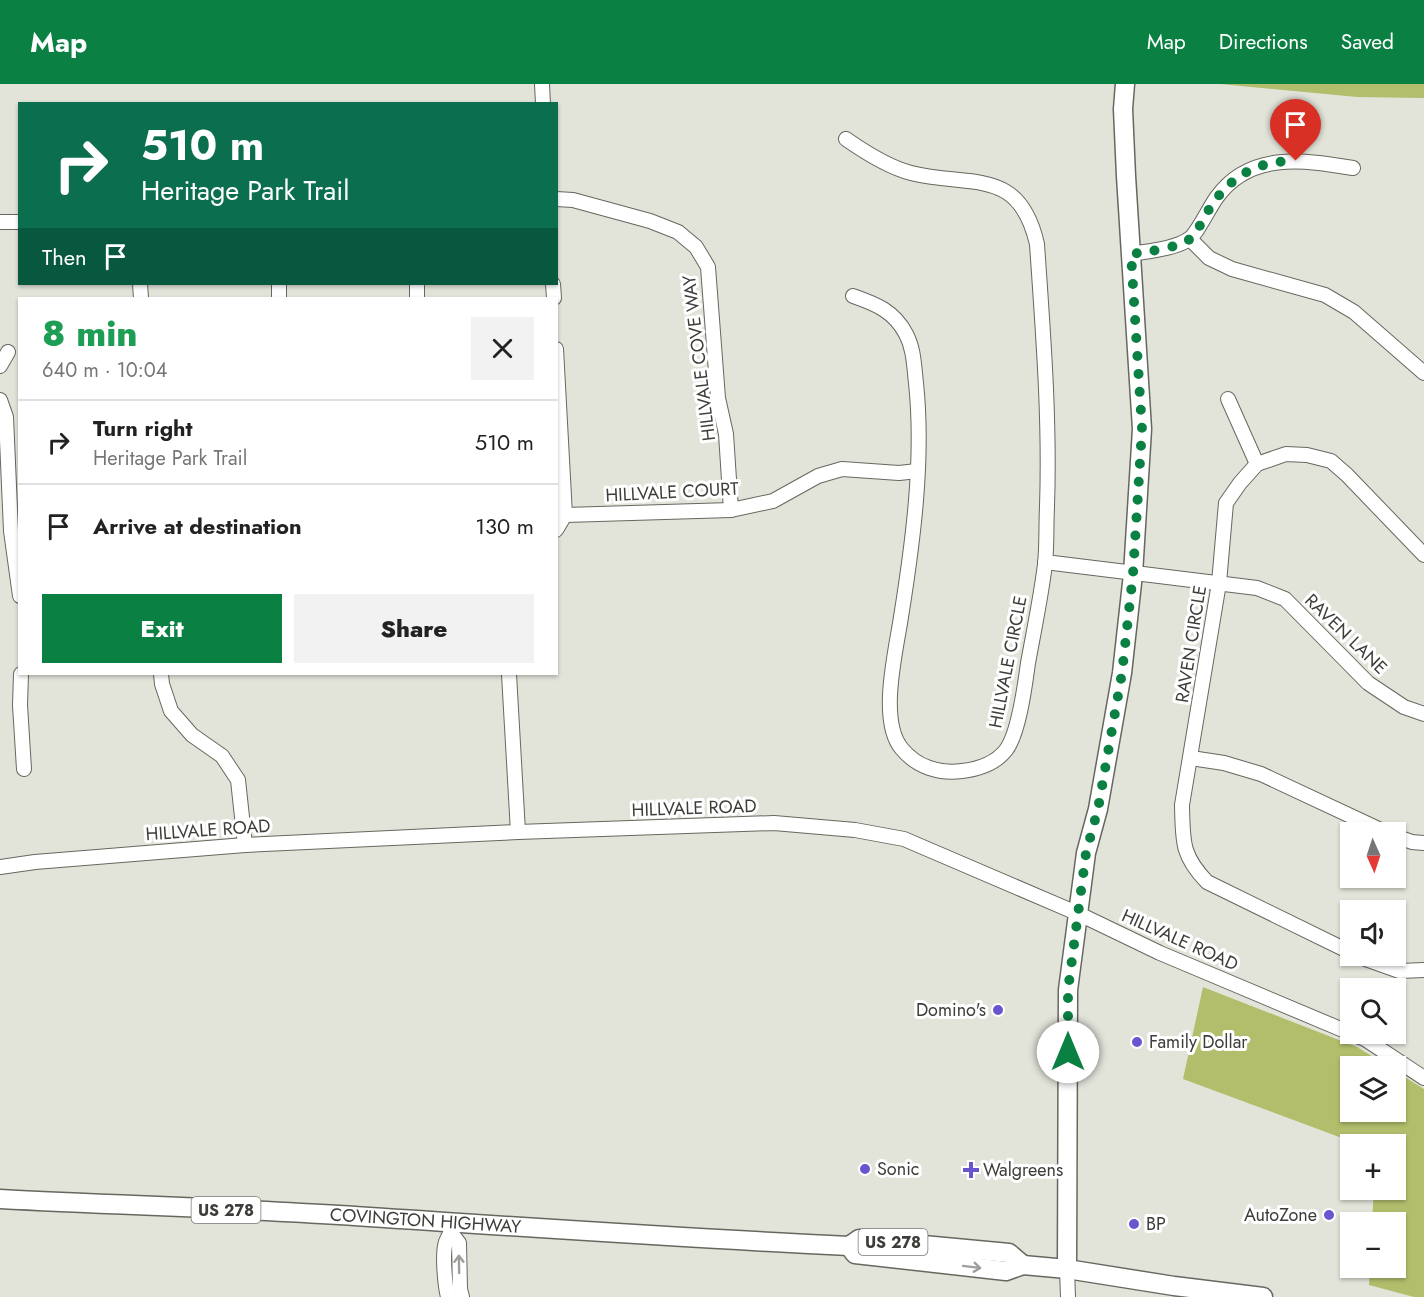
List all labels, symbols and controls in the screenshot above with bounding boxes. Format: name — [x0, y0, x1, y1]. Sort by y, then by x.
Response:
text: Map — [30, 22, 87, 63]
text: Map — [1147, 27, 1186, 57]
text: Directions — [1219, 27, 1308, 57]
text: Saved — [1341, 27, 1394, 57]
pin — [1270, 99, 1321, 161]
icon: arrive — [1279, 108, 1312, 141]
text: 510 m — [141, 115, 264, 176]
icon: right — [42, 126, 120, 204]
text: Heritage Park Trail — [141, 171, 349, 210]
icon: arrive — [99, 240, 132, 273]
text: Then — [42, 241, 87, 273]
street label: HILLVALE COVE WAY — [676, 273, 722, 442]
text: 8 min — [42, 307, 138, 359]
button: close — [471, 317, 534, 380]
text: 640 m · 10:04 — [42, 356, 167, 385]
text: Turn right — [93, 412, 193, 444]
icon: right — [42, 426, 75, 459]
text: 510 m — [475, 426, 534, 458]
text: Heritage Park Trail — [93, 444, 247, 473]
street label: HILLVALE COURT — [605, 475, 740, 508]
icon: arrive — [42, 510, 75, 543]
text: Arrive at destination — [93, 510, 302, 542]
text: 130 m — [475, 510, 534, 542]
street label: RAVEN CIRCLE — [1169, 583, 1213, 705]
street label: RAVEN LANE — [1299, 588, 1393, 680]
button: Exit — [42, 594, 282, 663]
button: Share — [294, 594, 534, 663]
street label: HILLVALE CIRCLE — [982, 594, 1034, 730]
street label: HILLVALE ROAD — [631, 793, 757, 823]
street label: HILLVALE ROAD — [145, 813, 271, 847]
north arrow — [1340, 822, 1406, 888]
map controls — [1340, 822, 1406, 1278]
button: sound — [1340, 900, 1406, 966]
street label: HILLVALE ROAD — [1118, 903, 1242, 977]
button: search — [1340, 978, 1406, 1044]
place label: Domino's — [916, 997, 986, 1023]
marker: Domino's — [991, 1003, 1005, 1017]
position arrow — [1036, 1020, 1100, 1084]
place label: Family Dollar — [1149, 1029, 1248, 1055]
marker: Family Dollar — [1130, 1035, 1144, 1049]
button: layers — [1340, 1056, 1406, 1122]
button: + — [1340, 1134, 1406, 1200]
place label: Sonic — [877, 1156, 919, 1182]
place label: Walgreens — [983, 1157, 1063, 1183]
marker: Sonic — [858, 1162, 872, 1176]
marker: Walgreens — [964, 1163, 978, 1177]
road number: US 278 — [192, 1197, 260, 1223]
street label: COVINGTON HIGHWAY — [329, 1201, 523, 1240]
place label: AutoZone — [1244, 1202, 1317, 1228]
marker: AutoZone — [1322, 1208, 1336, 1222]
place label: BP — [1146, 1211, 1166, 1237]
button: − — [1340, 1212, 1406, 1278]
marker: BP — [1127, 1217, 1141, 1231]
road number: US 278 — [858, 1229, 928, 1255]
one-way arrow — [453, 1255, 465, 1275]
one-way arrow — [962, 1262, 982, 1273]

